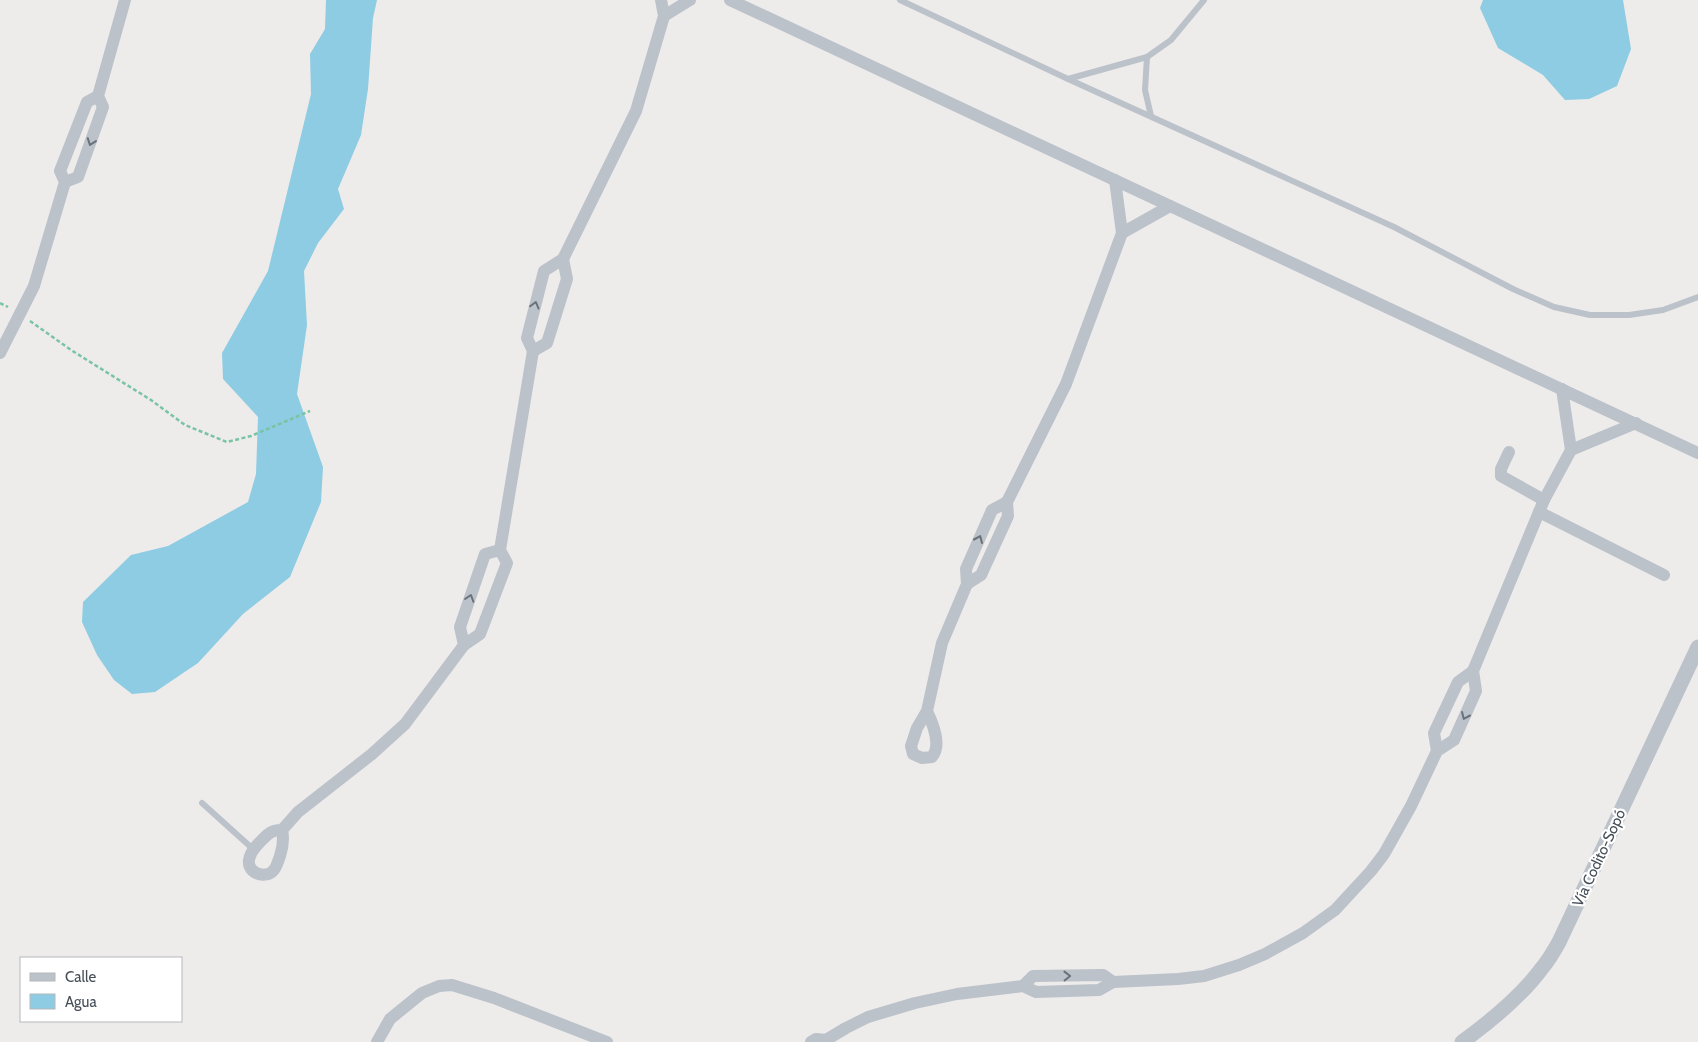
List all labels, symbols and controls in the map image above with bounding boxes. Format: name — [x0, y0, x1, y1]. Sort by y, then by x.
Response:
one-way arrow — [87, 137, 97, 145]
one-way arrow — [530, 301, 540, 309]
one-way arrow — [973, 535, 983, 544]
one-way arrow — [464, 594, 474, 603]
one-way arrow — [1460, 711, 1471, 720]
street label: Vía Codito-Sopó — [1569, 806, 1629, 910]
legend — [20, 957, 182, 1022]
text: Calle — [65, 968, 96, 986]
one-way arrow — [1064, 970, 1072, 981]
text: Agua — [65, 993, 97, 1011]

